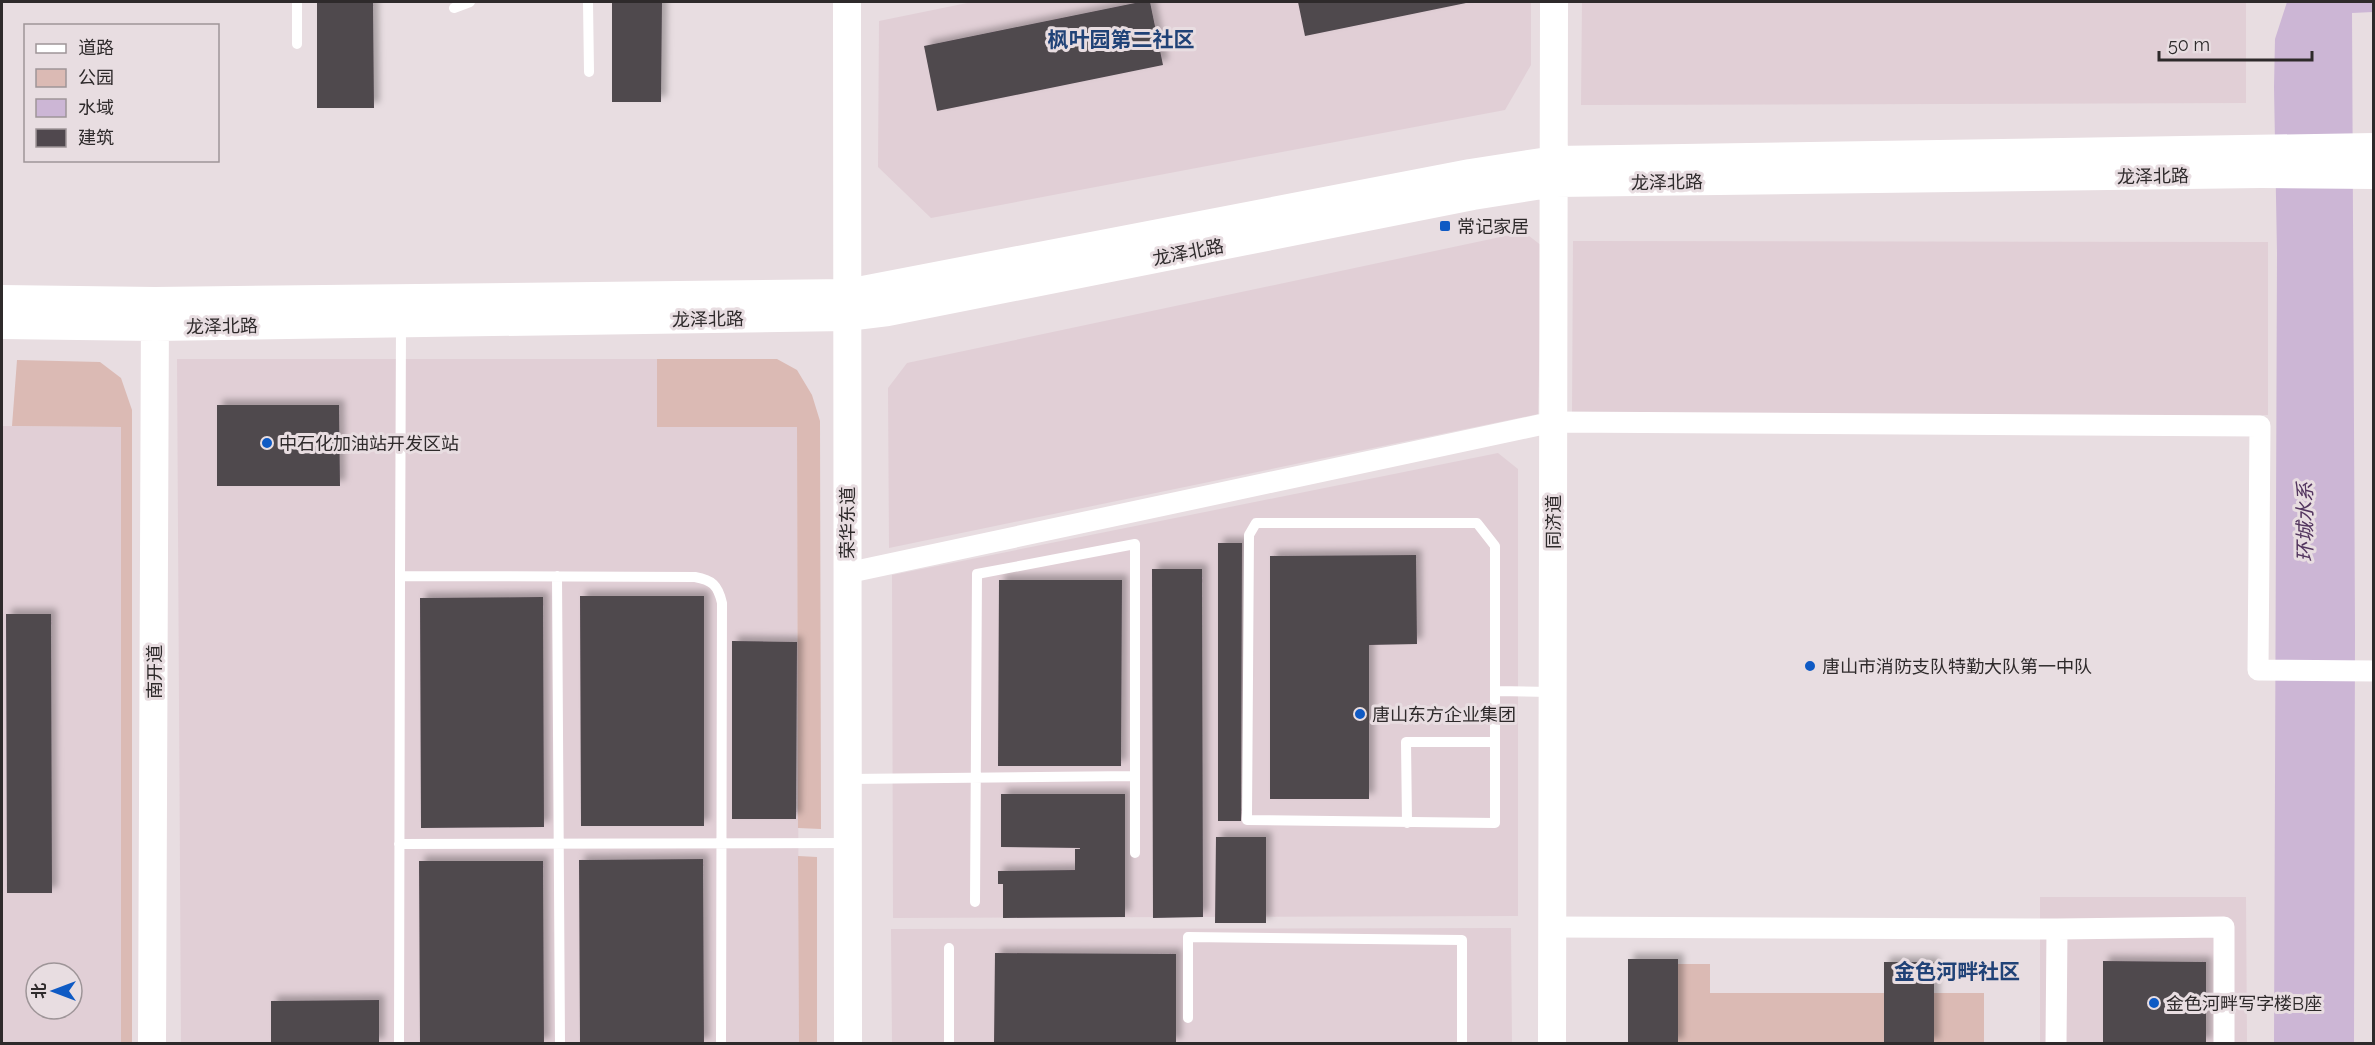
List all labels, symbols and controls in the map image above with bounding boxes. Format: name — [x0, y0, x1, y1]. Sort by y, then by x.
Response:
legend — [24, 24, 219, 162]
scale bar — [2159, 24, 2312, 62]
district label: 枫叶园第二社区 — [1048, 27, 1195, 52]
text: 50 m — [2168, 34, 2210, 55]
text: 道路 — [78, 37, 114, 58]
text: 公园 — [78, 67, 114, 88]
text: 水域 — [78, 97, 114, 118]
text: 建筑 — [78, 127, 114, 148]
street label: 龙泽北路 — [2117, 165, 2189, 187]
street label: 龙泽北路 — [1631, 171, 1703, 193]
place label: 常记家居 — [1457, 216, 1529, 237]
marker: 常记家居 — [1438, 219, 1452, 233]
street label: 龙泽北路 — [1151, 235, 1225, 269]
street label: 龙泽北路 — [672, 308, 744, 330]
street label: 龙泽北路 — [186, 315, 258, 337]
place label: 中石化加油站开发区站 — [279, 433, 459, 454]
marker: 中石化加油站开发区站 — [260, 436, 274, 450]
water label: 环城水系 — [2293, 481, 2317, 562]
street label: 荣华东道 — [837, 487, 858, 559]
street label: 同济道 — [1543, 495, 1564, 549]
street label: 南开道 — [144, 645, 165, 699]
place label: 唐山市消防支队特勤大队第一中队 — [1822, 656, 2092, 677]
marker: 唐山市消防支队特勤大队第一中队 — [1803, 659, 1817, 673]
place label: 唐山东方企业集团 — [1372, 704, 1516, 725]
marker: 唐山东方企业集团 — [1353, 707, 1367, 721]
district label: 金色河畔社区 — [1894, 959, 2020, 984]
north arrow — [24, 961, 84, 1021]
text: 北 — [30, 983, 49, 999]
place label: 金色河畔写字楼B座 — [2166, 993, 2322, 1014]
marker: 金色河畔写字楼B座 — [2147, 996, 2161, 1010]

